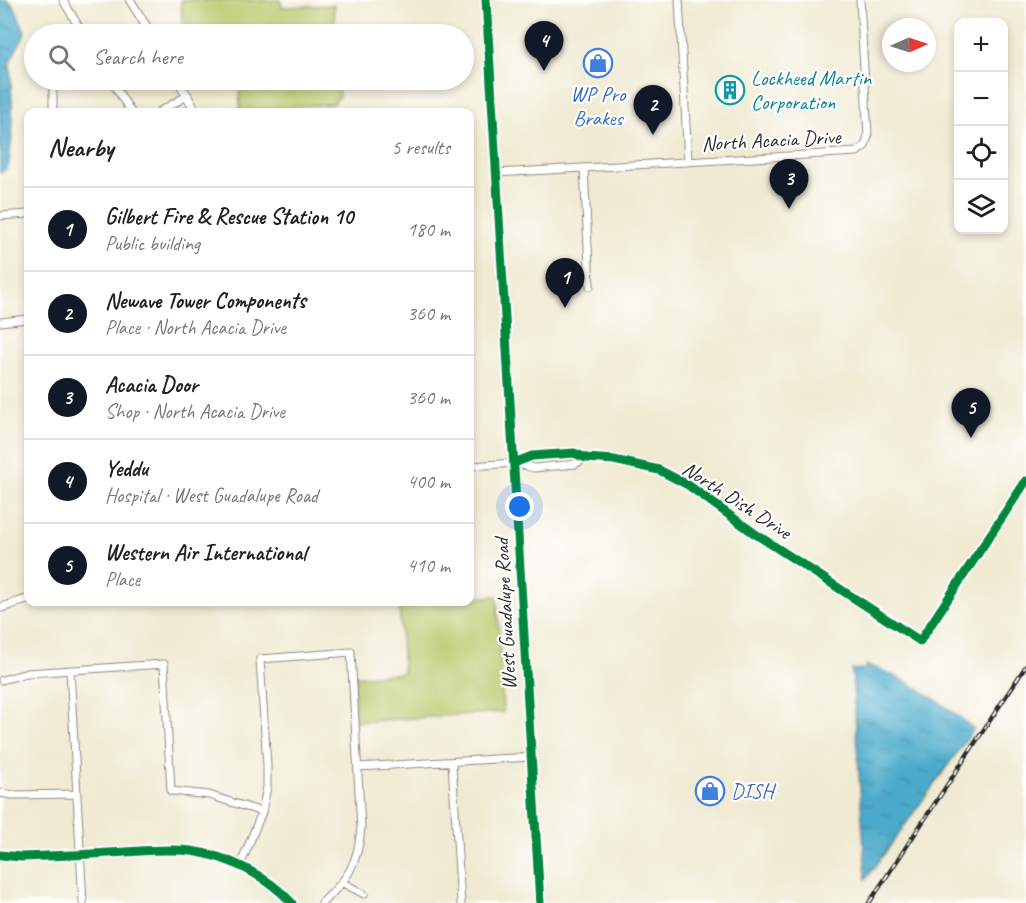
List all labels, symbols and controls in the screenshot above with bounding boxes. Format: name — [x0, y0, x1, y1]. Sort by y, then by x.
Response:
north arrow — [882, 18, 936, 72]
map controls — [954, 18, 1008, 234]
button: + — [954, 18, 1008, 72]
pin: 4 — [524, 22, 564, 71]
search box — [24, 24, 474, 90]
icon: search — [45, 41, 78, 74]
text: Search here — [93, 43, 183, 71]
shop icon: WP Pro Brakes — [582, 47, 614, 79]
place label: Lockheed Martin Corporation — [751, 65, 872, 115]
button: − — [954, 72, 1008, 126]
building icon: Lockheed Martin Corporation — [714, 74, 746, 106]
place label: WP Pro Brakes — [571, 81, 627, 131]
pin: 2 — [634, 86, 672, 135]
street label: North Acacia Drive — [701, 123, 842, 157]
button: locate — [954, 126, 1008, 180]
text: Nearby — [48, 131, 113, 164]
text: 5 results — [391, 135, 450, 160]
pin: 3 — [770, 160, 808, 209]
button: layers — [954, 180, 1008, 234]
text: Gilbert Fire & Rescue Station 10 — [105, 203, 353, 231]
text: 1 — [63, 217, 72, 242]
text: 180 m — [407, 217, 450, 242]
text: Public building — [105, 231, 200, 256]
pin: 1 — [546, 258, 584, 308]
text: Newave Tower Components — [105, 287, 306, 315]
text: 2 — [63, 301, 72, 326]
text: 360 m — [407, 301, 450, 326]
text: Place · North Acacia Drive — [105, 315, 286, 340]
text: Acacia Door — [105, 371, 198, 399]
text: 3 — [63, 385, 72, 410]
text: 360 m — [407, 385, 450, 410]
pin: 5 — [952, 388, 990, 438]
text: Shop · North Acacia Drive — [105, 399, 285, 424]
text: Yeddu — [105, 455, 148, 483]
street label: North Dish Drive — [678, 455, 798, 546]
text: 4 — [63, 469, 72, 494]
text: 400 m — [407, 469, 450, 494]
text: Hospital · West Guadalupe Road — [105, 483, 318, 508]
your location — [505, 492, 534, 521]
street label: West Guadalupe Road — [488, 535, 522, 691]
text: Western Air International — [105, 539, 306, 567]
text: 5 — [63, 553, 72, 578]
text: 410 m — [407, 553, 450, 578]
text: Place — [105, 567, 140, 592]
shop icon: DISH — [694, 775, 726, 807]
place label: DISH — [731, 778, 777, 804]

